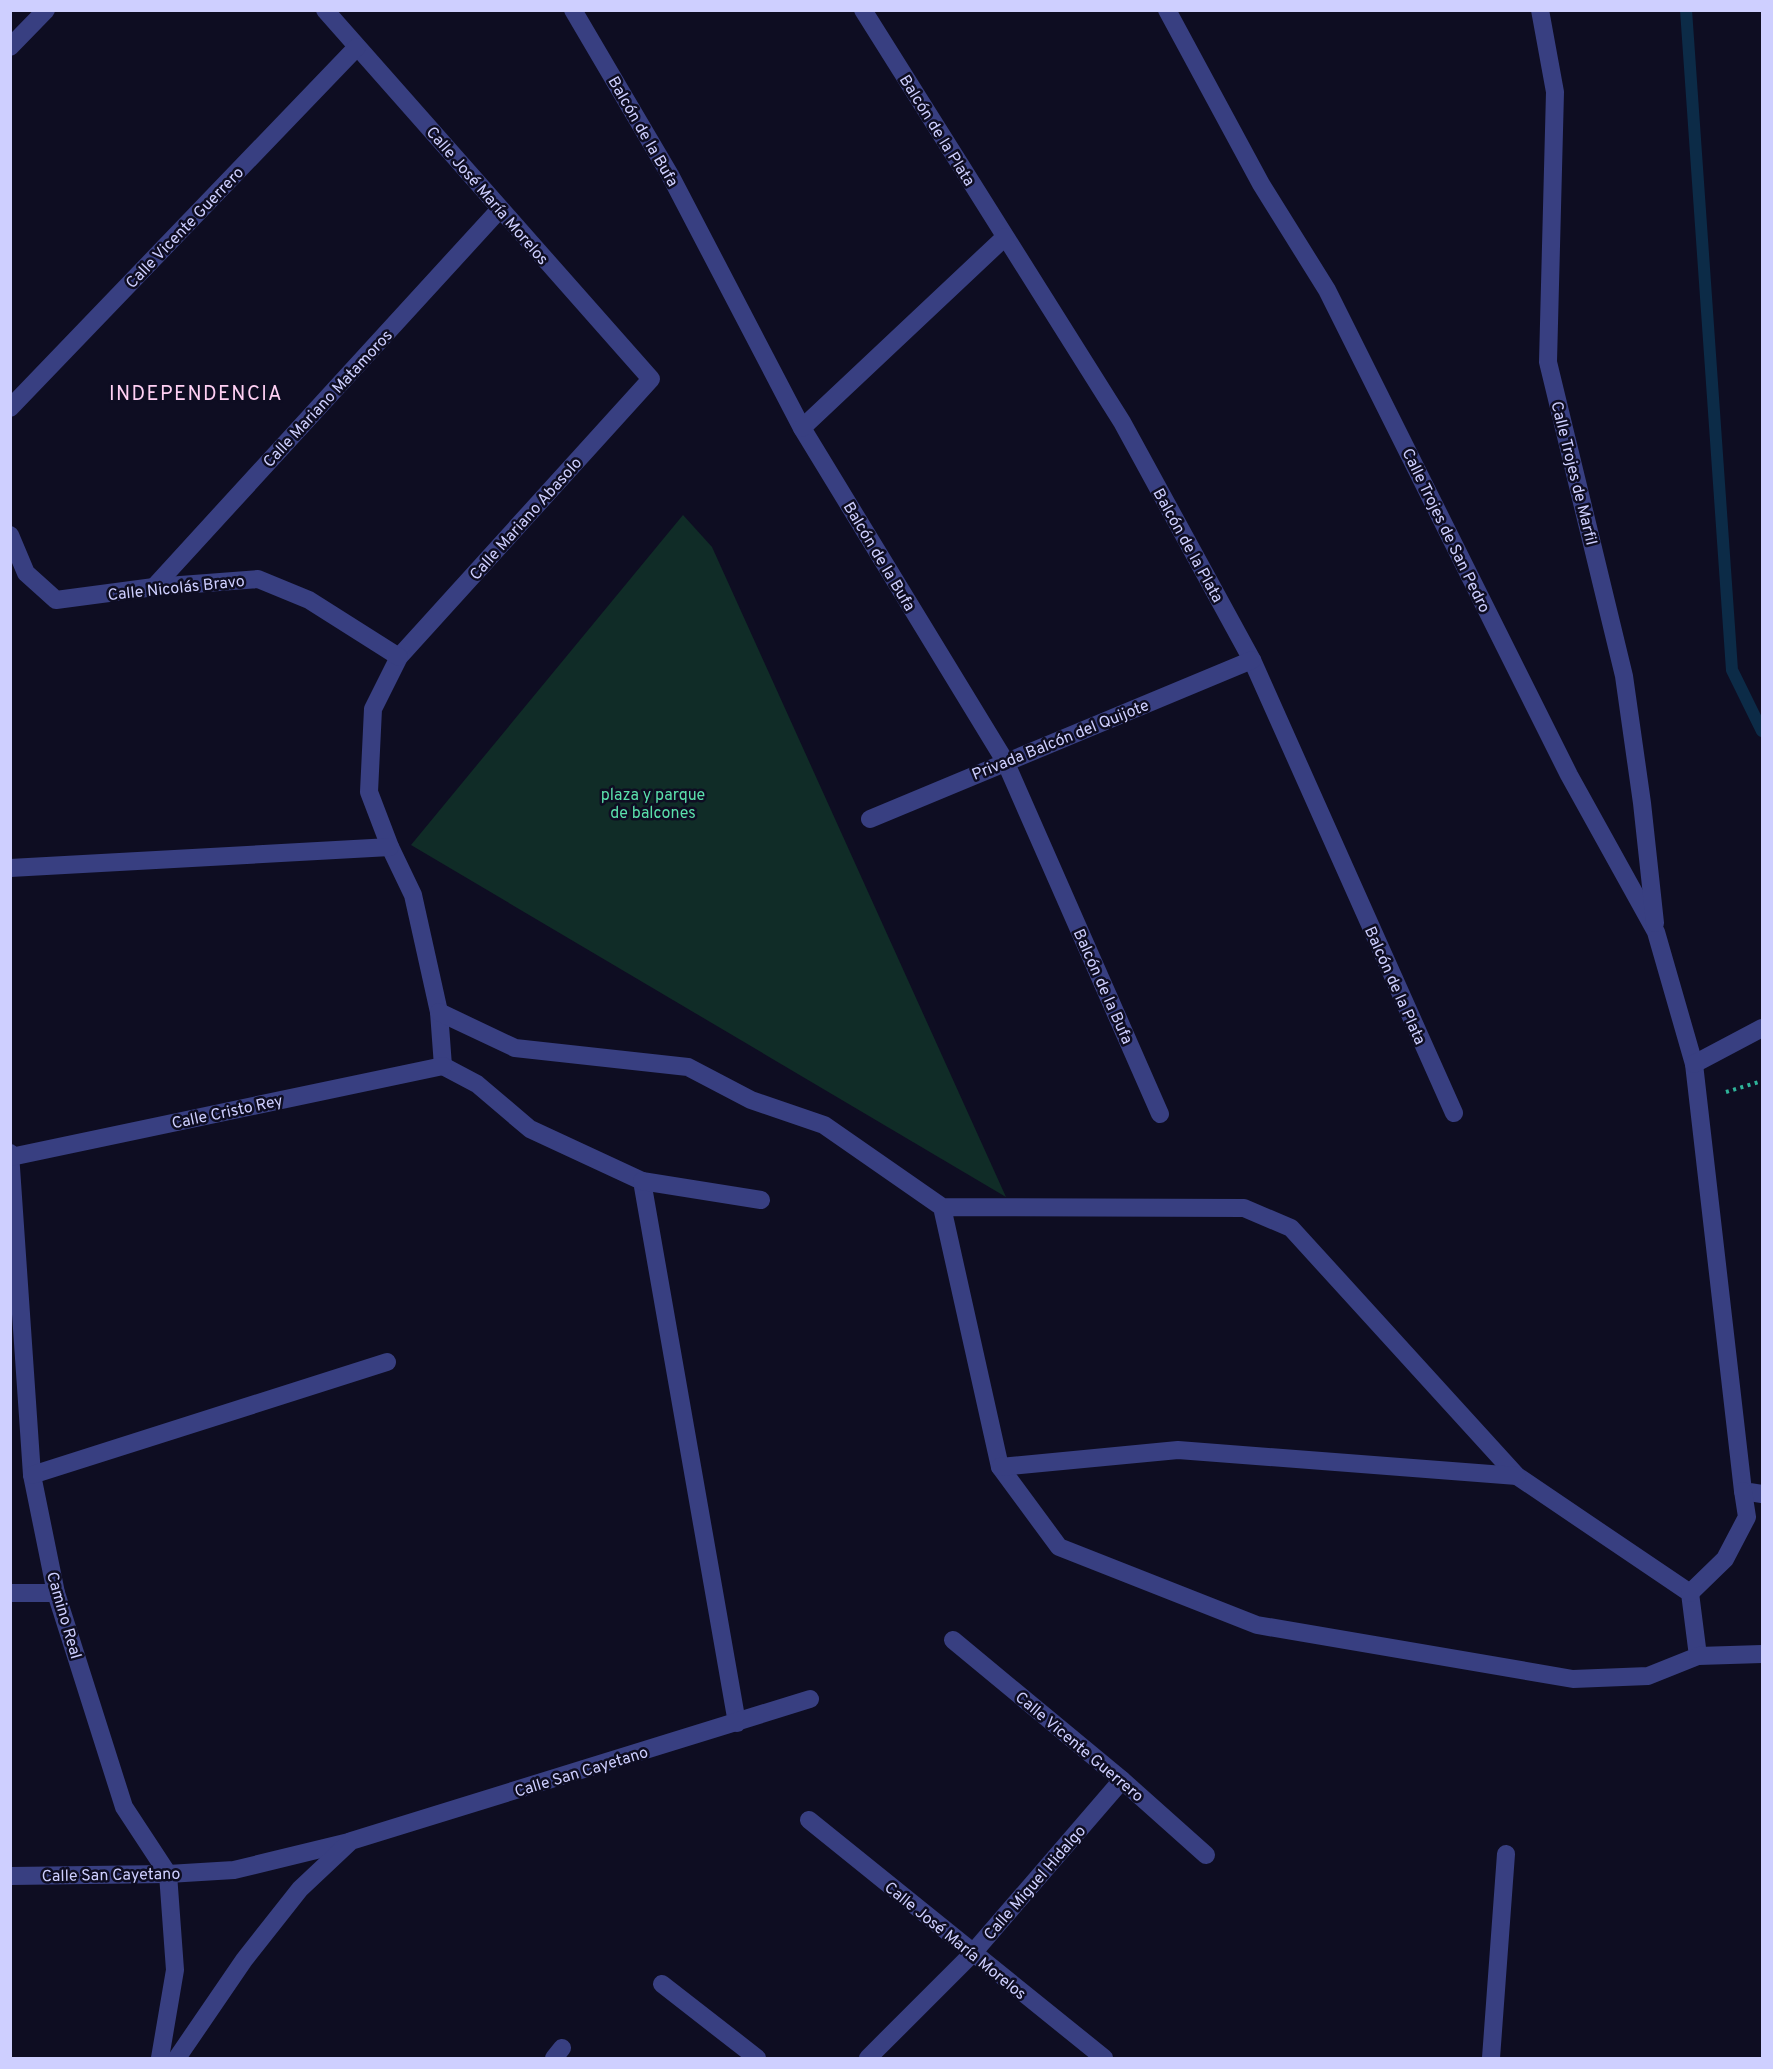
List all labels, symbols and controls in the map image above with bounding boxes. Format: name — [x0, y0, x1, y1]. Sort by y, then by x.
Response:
street label: Balcón de la Plata — [894, 72, 979, 190]
street label: Balcón de la Bufa — [603, 73, 682, 191]
street label: Calle José María Morelos — [421, 123, 552, 270]
street label: Calle Vicente Guerrero — [122, 163, 249, 293]
street label: Calle Mariano Matamoros — [259, 326, 398, 472]
district label: INDEPENDENCIA — [109, 382, 283, 408]
street label: Calle Trojes de Marfil — [1545, 399, 1601, 548]
street label: Calle Trojes de San Pedro — [1397, 445, 1494, 616]
street label: Calle Mariano Abasolo — [466, 454, 587, 585]
street label: Balcón de la Plata — [1148, 485, 1227, 607]
street label: Balcón de la Bufa — [838, 499, 919, 615]
street label: Calle Nicolás Bravo — [107, 572, 246, 606]
street label: Privada Balcón del Quijote — [969, 696, 1152, 786]
park label: plaza y parque de balcones — [601, 786, 705, 824]
street label: Balcón de la Plata — [1359, 923, 1429, 1048]
street label: Balcón de la Bufa — [1068, 926, 1137, 1048]
street label: Calle Cristo Rey — [170, 1091, 285, 1134]
street label: Camino Real — [41, 1570, 85, 1662]
street label: Calle Vicente Guerrero — [1010, 1688, 1147, 1807]
street label: Calle San Cayetano — [512, 1743, 651, 1803]
street label: Calle Miguel Hidalgo — [980, 1822, 1091, 1945]
street label: Calle San Cayetano — [41, 1865, 181, 1887]
street label: Calle José María Morelos — [880, 1878, 1030, 2005]

